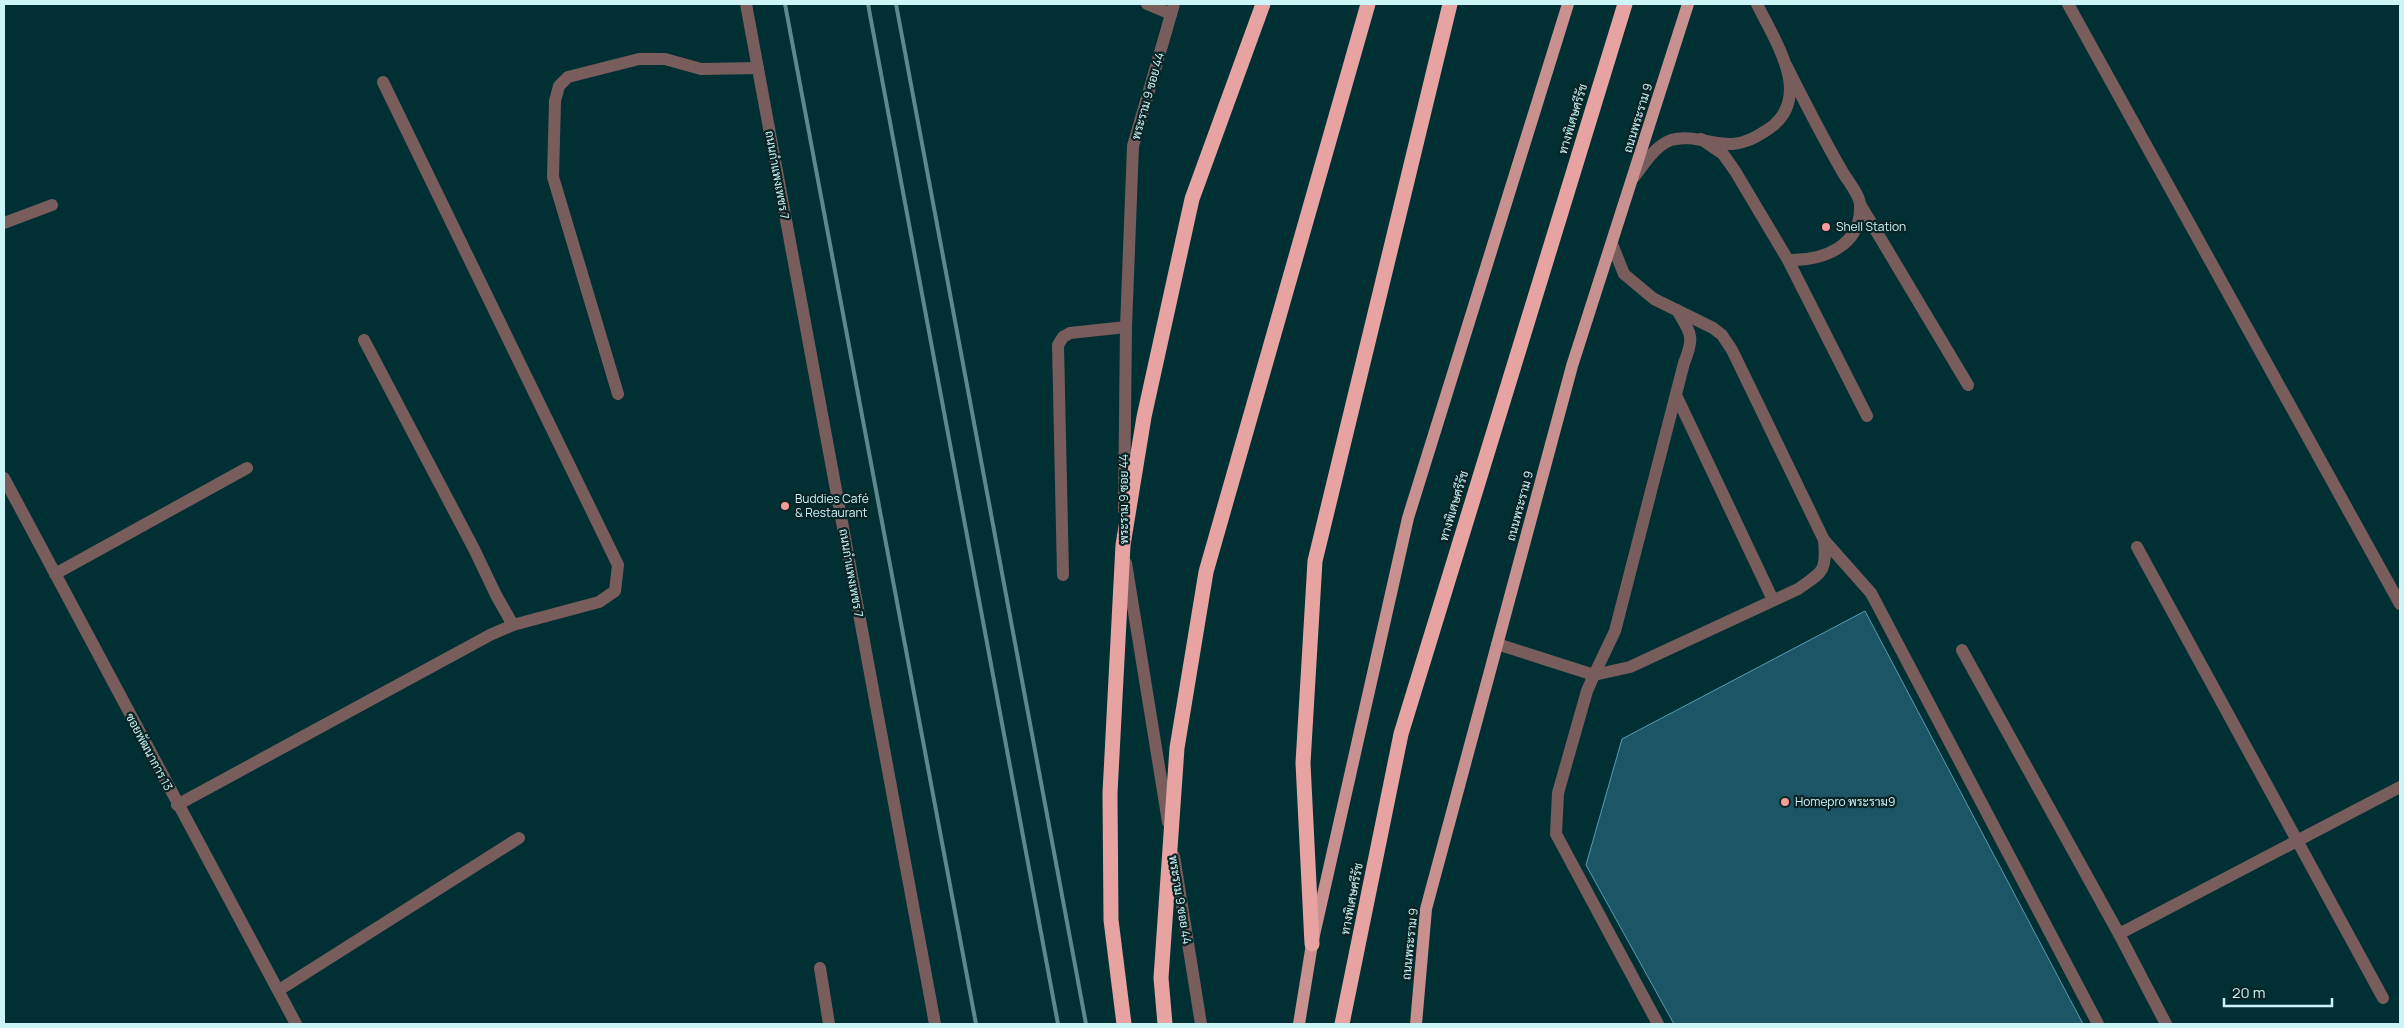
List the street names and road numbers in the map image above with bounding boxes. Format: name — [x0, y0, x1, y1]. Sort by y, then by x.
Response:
street label: พระราม 9 ซอย 44 — [1127, 50, 1168, 141]
street label: ทางพิเศษศรีรัช — [1554, 81, 1591, 156]
street label: ถนนพระราม 9 — [1619, 81, 1656, 155]
street label: ถนนกำแพงเพชร 7 — [761, 129, 794, 221]
street label: พระราม 9 ซอย 44 — [1115, 454, 1132, 544]
street label: ทางพิเศษศรีรัช — [1435, 468, 1472, 543]
street label: ถนนพระราม 9 — [1502, 469, 1537, 543]
street label: ถนนกำแพงเพชร 7 — [835, 527, 868, 619]
street label: ซอยพัฒนาการ 13 — [122, 710, 177, 794]
street label: พระราม 9 ซอย 44 — [1165, 854, 1196, 946]
street label: ทางพิเศษศรีรัช — [1336, 861, 1367, 936]
street label: ถนนพระราม 9 — [1397, 907, 1422, 981]

